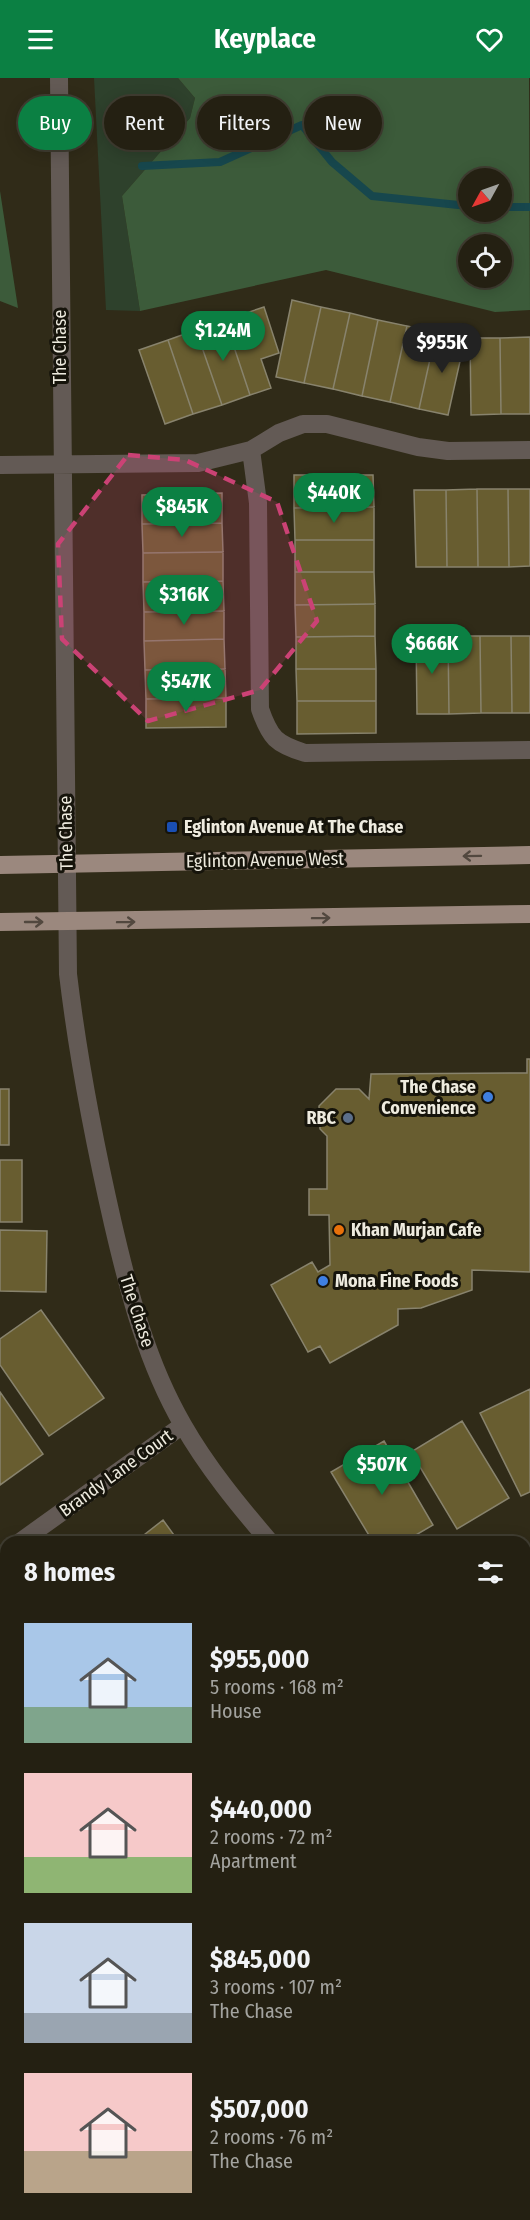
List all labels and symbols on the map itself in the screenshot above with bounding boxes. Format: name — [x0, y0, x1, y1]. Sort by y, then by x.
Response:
north arrow — [458, 168, 512, 222]
street label: The Chase — [49, 310, 71, 384]
pin: $1.24M — [174, 311, 272, 362]
pin: $955K — [400, 323, 484, 374]
pin: $440K — [292, 473, 376, 524]
pin: $845K — [140, 487, 224, 538]
pin: $316K — [142, 575, 226, 626]
pin: $666K — [390, 624, 474, 675]
pin: $547K — [144, 662, 228, 713]
street label: The Chase — [54, 795, 78, 871]
place label: Eglinton Avenue At The Chase — [184, 816, 403, 838]
marker: Eglinton Avenue At The Chase — [165, 820, 179, 834]
street label: Eglinton Avenue West — [186, 848, 344, 872]
one-way arrow — [462, 850, 482, 862]
one-way arrow — [311, 913, 331, 924]
one-way arrow — [116, 916, 136, 928]
one-way arrow — [23, 917, 43, 928]
place label: The Chase Convenience — [381, 1076, 476, 1119]
marker: The Chase Convenience — [481, 1090, 495, 1104]
place label: RBC — [306, 1107, 337, 1129]
marker: RBC — [341, 1111, 355, 1125]
place label: Khan Murjan Cafe — [351, 1219, 482, 1241]
marker: Khan Murjan Cafe — [332, 1223, 346, 1237]
place label: Mona Fine Foods — [335, 1270, 459, 1292]
street label: The Chase — [115, 1272, 159, 1350]
marker: Mona Fine Foods — [316, 1274, 330, 1288]
street label: Brandy Lane Court — [55, 1424, 177, 1522]
pin: $507K — [340, 1445, 424, 1496]

